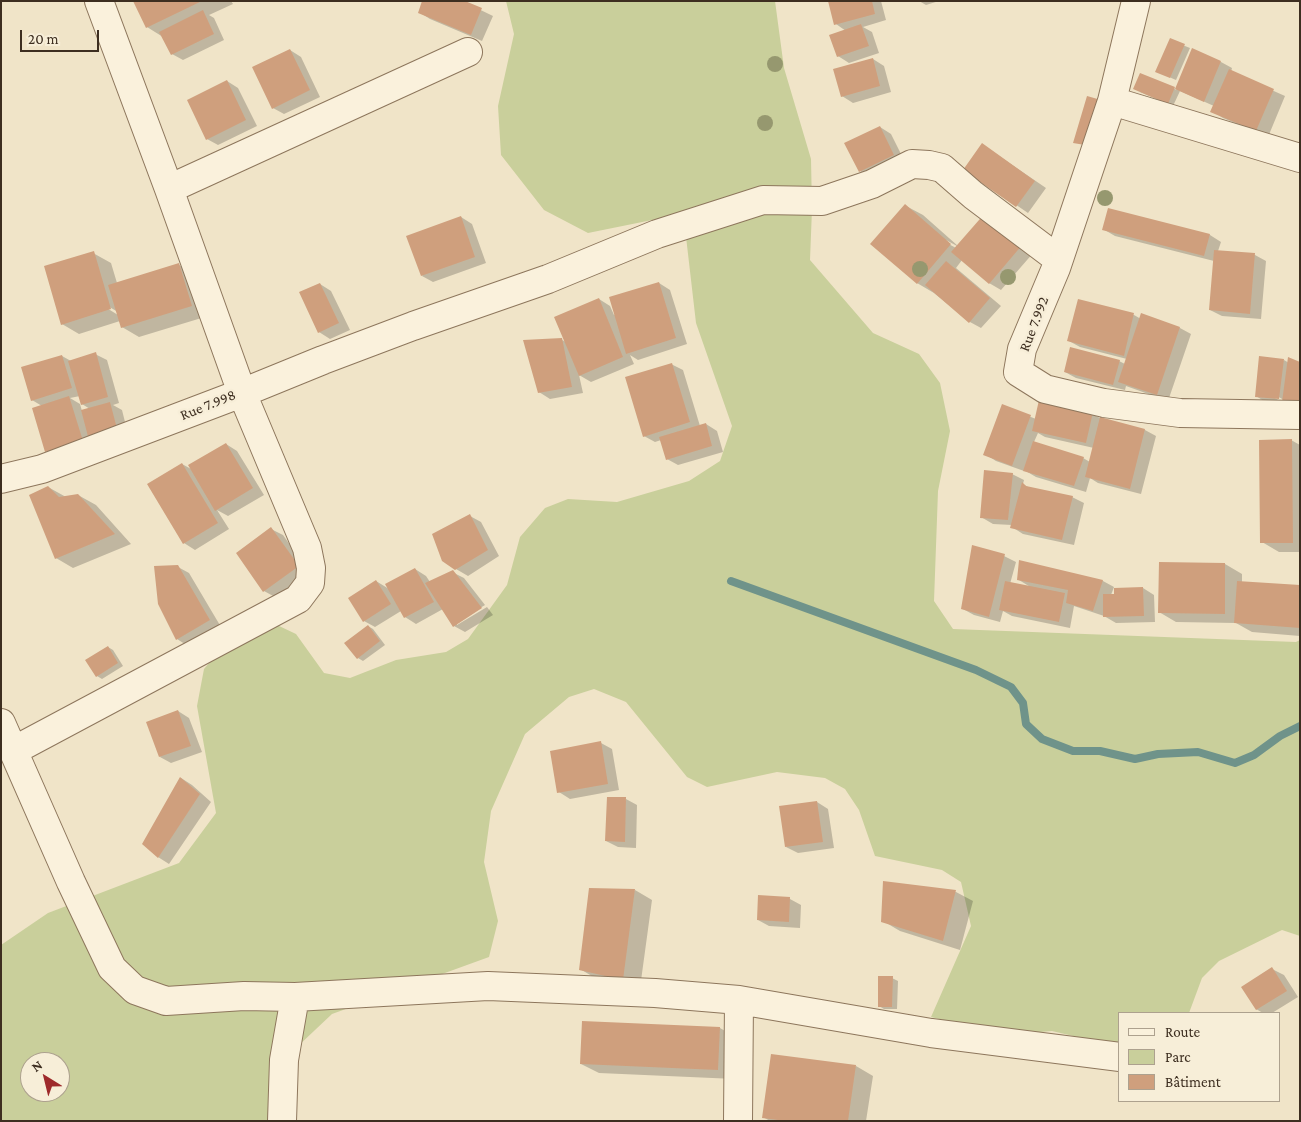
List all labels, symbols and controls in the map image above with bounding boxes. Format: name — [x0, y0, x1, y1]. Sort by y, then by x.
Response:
scale bar — [22, 20, 101, 52]
text: 20 m — [28, 31, 59, 47]
street label: Rue 7.992 — [1015, 294, 1053, 354]
street label: Rue 7.998 — [178, 386, 238, 424]
legend — [1118, 1012, 1281, 1102]
text: Route — [1165, 1024, 1200, 1040]
text: Parc — [1165, 1049, 1191, 1065]
north arrow — [20, 1052, 70, 1102]
text: N — [28, 1056, 45, 1075]
text: Bâtiment — [1165, 1074, 1221, 1090]

